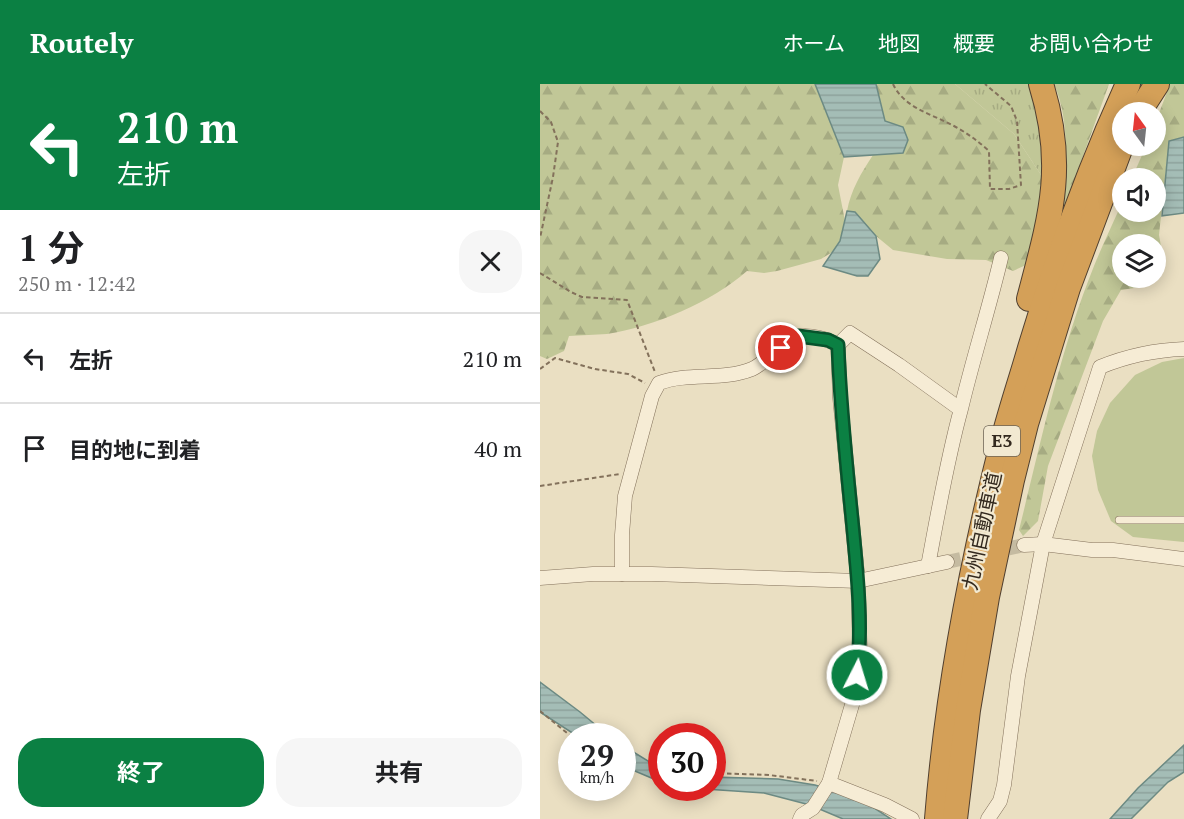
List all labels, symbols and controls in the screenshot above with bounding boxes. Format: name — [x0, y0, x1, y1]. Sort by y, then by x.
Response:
text: Routely — [30, 24, 133, 61]
text: ホーム — [783, 29, 845, 57]
text: 地図 — [878, 29, 920, 57]
text: 概要 — [953, 29, 995, 57]
text: お問い合わせ — [1028, 29, 1154, 57]
text: 210 m — [117, 99, 238, 155]
north arrow — [1112, 102, 1166, 156]
map controls — [1112, 102, 1166, 288]
icon: left — [18, 108, 96, 186]
text: 左折 — [117, 156, 171, 192]
button: sound — [1112, 168, 1166, 222]
text: 1 分 — [18, 224, 84, 271]
button: close — [459, 230, 522, 293]
button: layers — [1112, 234, 1166, 288]
text: 250 m · 12:42 — [18, 270, 136, 297]
pin — [755, 322, 806, 373]
icon: arrive — [764, 331, 797, 364]
icon: left — [18, 342, 51, 375]
text: 210 m — [462, 344, 522, 373]
text: 左折 — [69, 345, 113, 374]
road number: E3 — [984, 426, 1020, 456]
icon: arrive — [18, 432, 51, 465]
text: 40 m — [474, 434, 522, 463]
text: 目的地に到着 — [69, 435, 201, 464]
street label: 九州自動車道 — [956, 469, 1007, 592]
position arrow — [825, 643, 889, 707]
speed limit sign: 30 — [648, 723, 726, 801]
text: 29 — [580, 735, 614, 775]
button: 終了 — [18, 738, 264, 807]
button: 共有 — [276, 738, 522, 807]
text: km/h — [580, 767, 614, 787]

